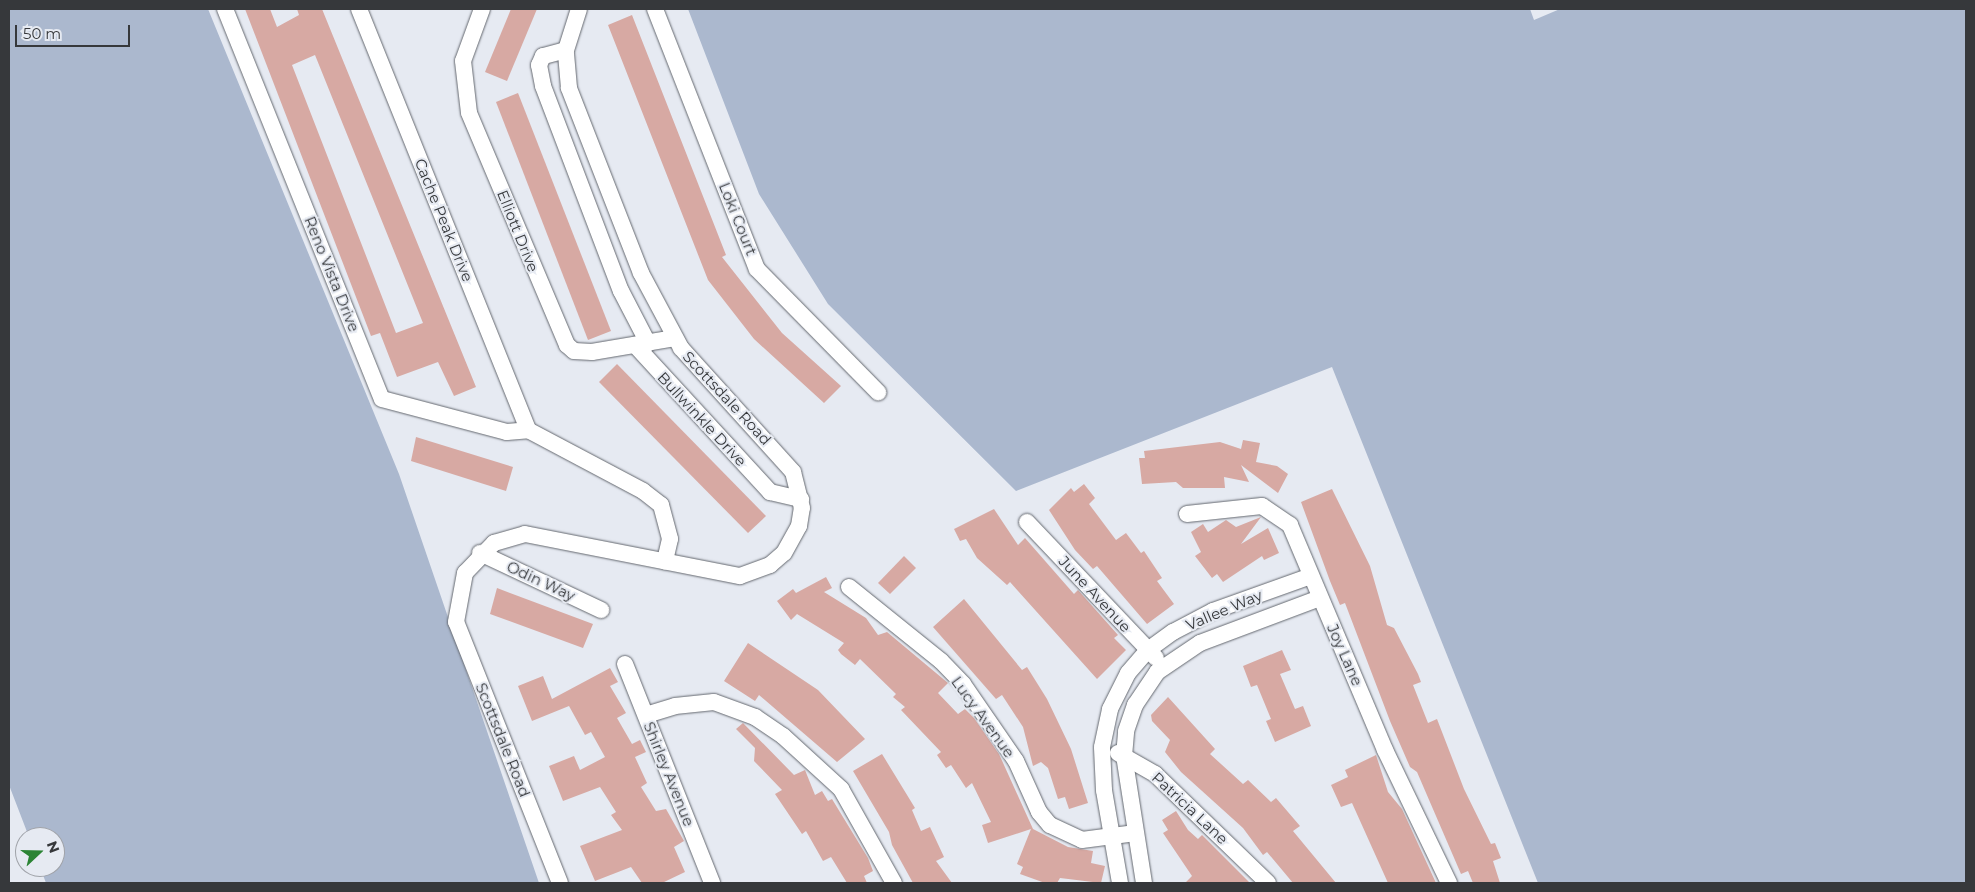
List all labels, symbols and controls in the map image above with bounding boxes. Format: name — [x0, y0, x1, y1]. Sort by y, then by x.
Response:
scale bar — [18, 15, 132, 47]
text: 50 m — [23, 24, 61, 43]
street label: Cache Peak Drive — [411, 156, 477, 284]
street label: Loki Court — [715, 180, 761, 258]
street label: Elliott Drive — [493, 187, 543, 275]
street label: Reno Vista Drive — [301, 214, 363, 334]
street label: Scottsdale Road — [679, 347, 775, 449]
street label: Bullwinkle Drive — [654, 368, 750, 470]
street label: June Avenue — [1055, 552, 1135, 636]
street label: Odin Way — [504, 557, 578, 605]
street label: Vallee Way — [1183, 586, 1265, 634]
street label: Joy Lane — [1323, 621, 1367, 689]
street label: Lucy Avenue — [948, 673, 1018, 761]
street label: Scottsdale Road — [472, 680, 534, 800]
street label: Shirley Avenue — [640, 719, 698, 829]
street label: Patricia Lane — [1148, 768, 1232, 848]
north arrow — [15, 827, 65, 877]
text: N — [43, 838, 63, 855]

